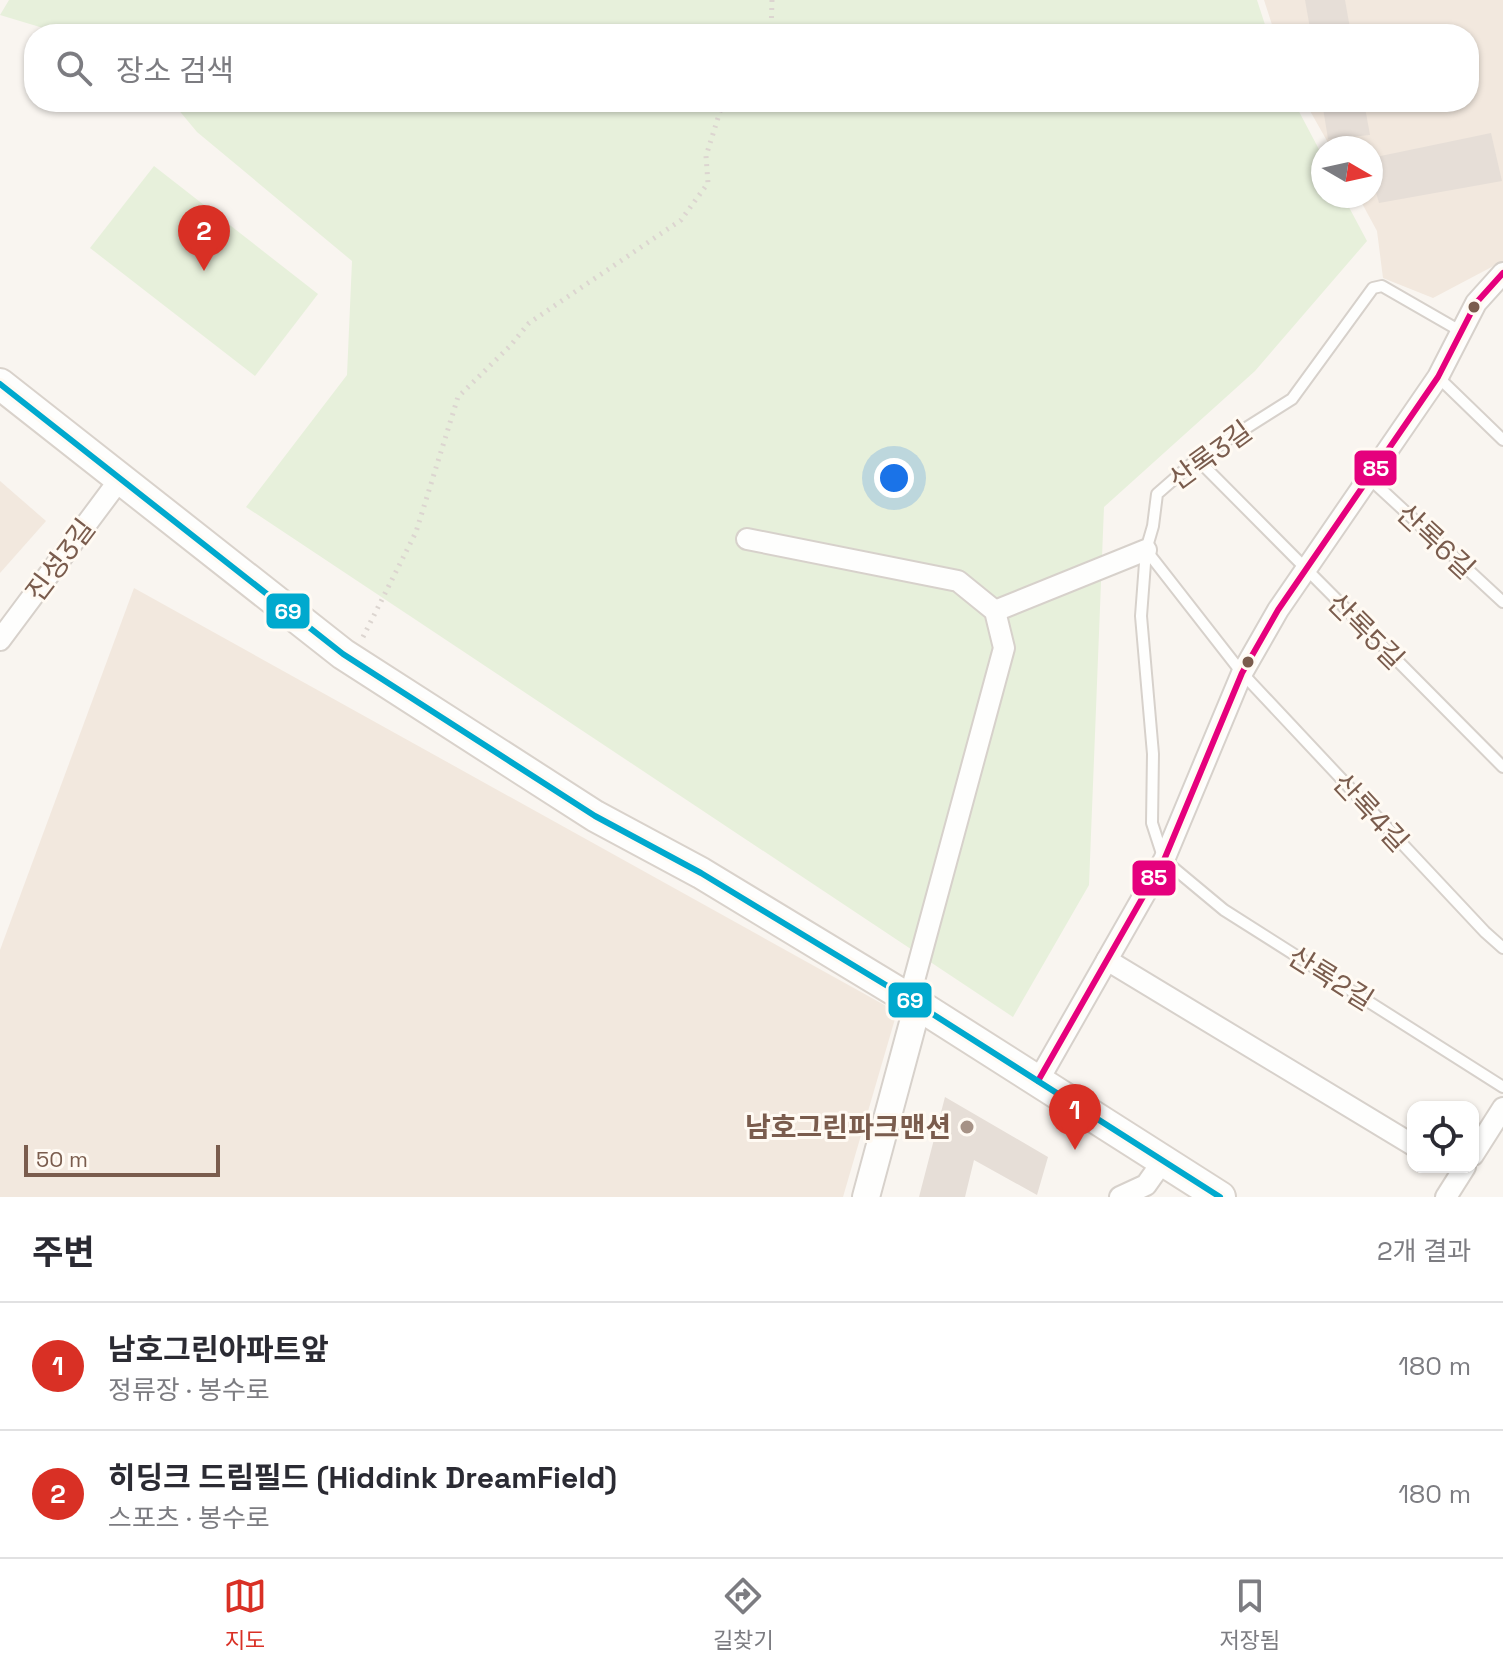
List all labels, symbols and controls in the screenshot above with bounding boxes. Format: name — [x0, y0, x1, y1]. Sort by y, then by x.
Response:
search box — [24, 24, 1479, 112]
icon: search — [52, 46, 96, 90]
text: 장소 검색 — [116, 51, 234, 90]
north arrow — [1311, 136, 1383, 208]
pin: 2 — [178, 205, 230, 271]
unlabelled marker — [1466, 299, 1482, 315]
street label: 산록3길 — [1161, 413, 1259, 497]
line badge: 85 — [1353, 449, 1398, 487]
text: 85 — [1363, 454, 1389, 482]
your location — [874, 458, 914, 498]
street label: 산록6길 — [1389, 496, 1483, 586]
street label: 진성3길 — [17, 512, 103, 608]
street label: 산록5길 — [1320, 585, 1412, 677]
line badge: 69 — [265, 592, 311, 630]
text: 69 — [274, 597, 302, 625]
unlabelled marker — [1240, 654, 1256, 670]
street label: 산록4길 — [1326, 765, 1416, 859]
line badge: 85 — [1131, 859, 1177, 897]
text: 85 — [1141, 863, 1167, 891]
street label: 산록2길 — [1282, 938, 1380, 1018]
line badge: 69 — [887, 981, 933, 1019]
text: 69 — [896, 986, 924, 1014]
pin: 1 — [1049, 1084, 1101, 1150]
map controls — [1407, 1101, 1479, 1173]
button: locate — [1407, 1101, 1479, 1173]
place label: 남호그린파크맨션 — [745, 1109, 951, 1145]
marker: 남호그린파크맨션 — [958, 1118, 976, 1136]
scale bar — [24, 1141, 220, 1177]
text: 50 m — [36, 1145, 88, 1173]
text: 주변 — [32, 1231, 95, 1274]
text: 2개 결과 — [1377, 1234, 1471, 1268]
text: 남호그린아파트앞 — [108, 1330, 329, 1369]
text: 1 — [52, 1349, 64, 1383]
text: 180 m — [1398, 1349, 1471, 1383]
text: 정류장 · 봉수로 — [108, 1373, 270, 1407]
text: 히딩크 드림필드 (Hiddink DreamField) — [108, 1458, 617, 1497]
text: 2 — [50, 1477, 66, 1511]
text: 180 m — [1398, 1477, 1471, 1511]
text: 스포츠 · 봉수로 — [108, 1501, 270, 1535]
tab: 지도 — [223, 1574, 267, 1654]
tab: 길찾기 — [713, 1574, 774, 1654]
tab: 저장됨 — [1219, 1574, 1280, 1654]

